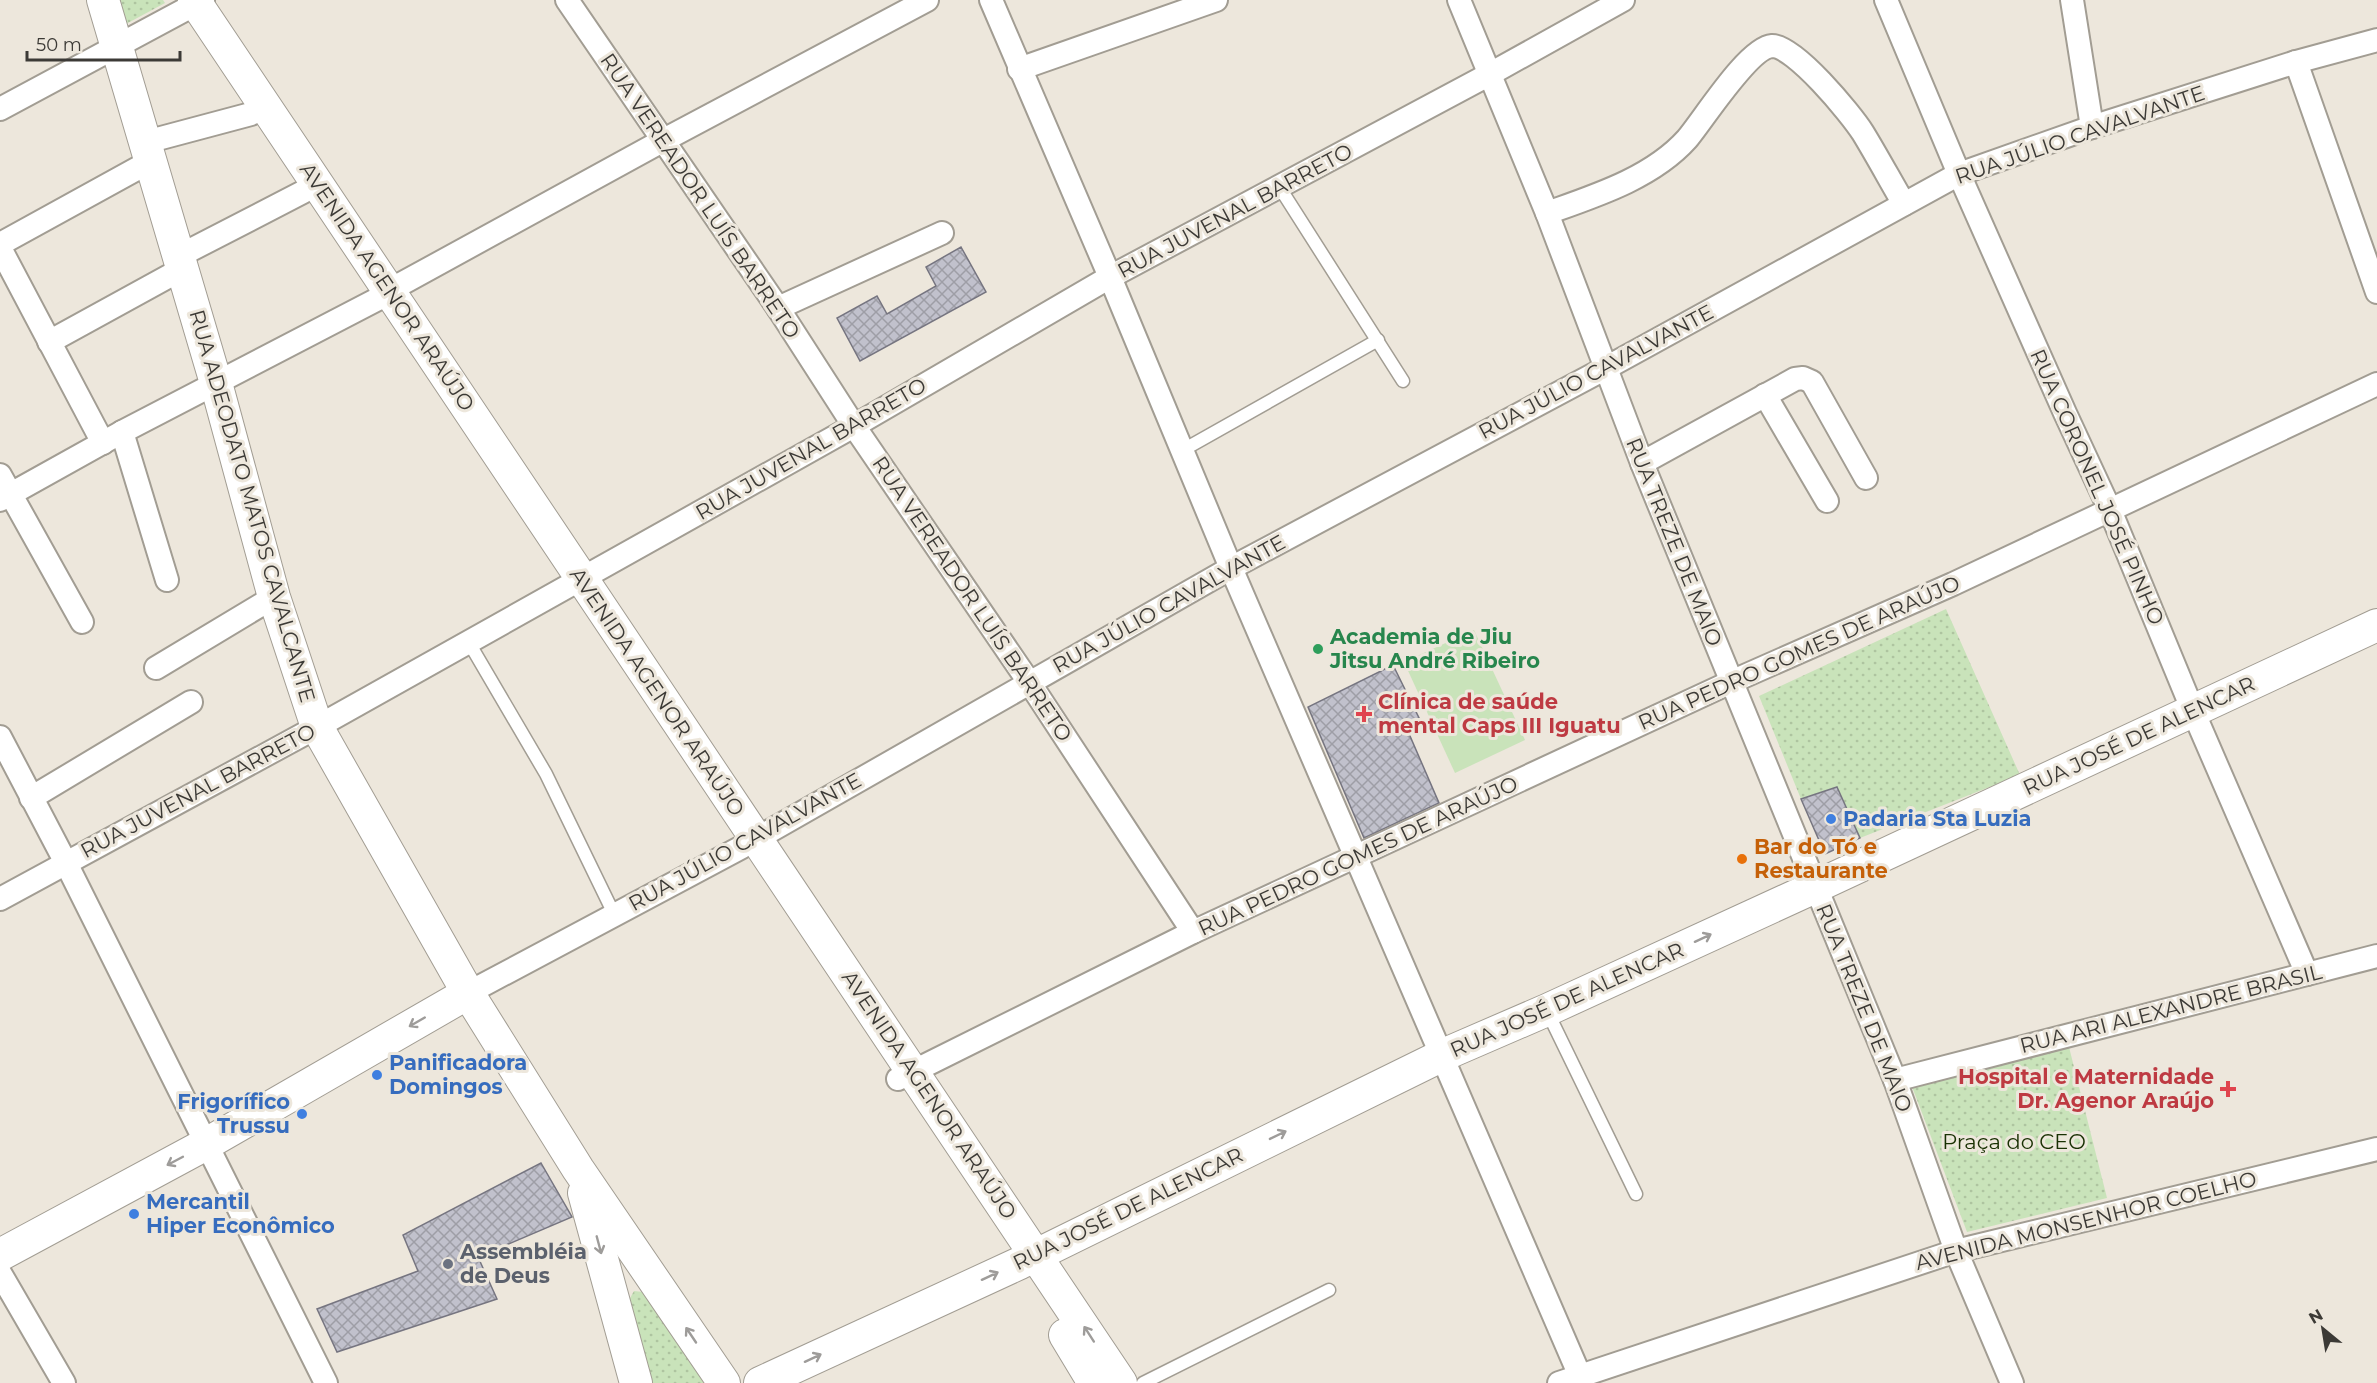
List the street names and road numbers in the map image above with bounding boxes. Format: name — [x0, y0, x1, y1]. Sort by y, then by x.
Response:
street label: RUA VEREADOR LUÍS BARRETO — [595, 48, 805, 343]
street label: RUA JÚLIO CAVALVANTE — [1952, 80, 2208, 189]
street label: RUA JUVENAL BARRETO — [1113, 138, 1356, 283]
street label: AVENIDA AGENOR ARAÚJO — [295, 158, 480, 416]
street label: RUA JÚLIO CAVALVANTE — [1474, 299, 1717, 444]
street label: RUA ADEODATO MATOS CAVALCANTE — [184, 307, 321, 705]
street label: RUA CORONEL JOSÉ PINHO — [2025, 345, 2170, 629]
street label: RUA JUVENAL BARRETO — [691, 372, 931, 525]
street label: RUA TREZE DE MAIO — [1621, 434, 1728, 650]
street label: RUA VEREADOR LUÍS BARRETO — [867, 451, 1077, 746]
street label: RUA JÚLIO CAVALVANTE — [1048, 529, 1289, 678]
street label: AVENIDA AGENOR ARAÚJO — [565, 563, 750, 821]
street label: RUA PEDRO GOMES DE ARAÚJO — [1634, 570, 1964, 735]
street label: RUA JOSÉ DE ALENCAR — [2019, 671, 2259, 800]
street label: RUA JUVENAL BARRETO — [76, 718, 319, 863]
street label: RUA JÚLIO CAVALVANTE — [624, 767, 865, 916]
street label: RUA PEDRO GOMES DE ARAÚJO — [1194, 770, 1522, 941]
street label: RUA TREZE DE MAIO — [1811, 900, 1918, 1116]
street label: RUA JOSÉ DE ALENCAR — [1446, 937, 1687, 1062]
street label: RUA ARI ALEXANDRE BRASIL — [2017, 959, 2325, 1058]
street label: AVENIDA AGENOR ARAÚJO — [837, 966, 1022, 1224]
street label: RUA JOSÉ DE ALENCAR — [1009, 1142, 1247, 1275]
street label: AVENIDA MONSENHOR COELHO — [1913, 1166, 2259, 1275]

